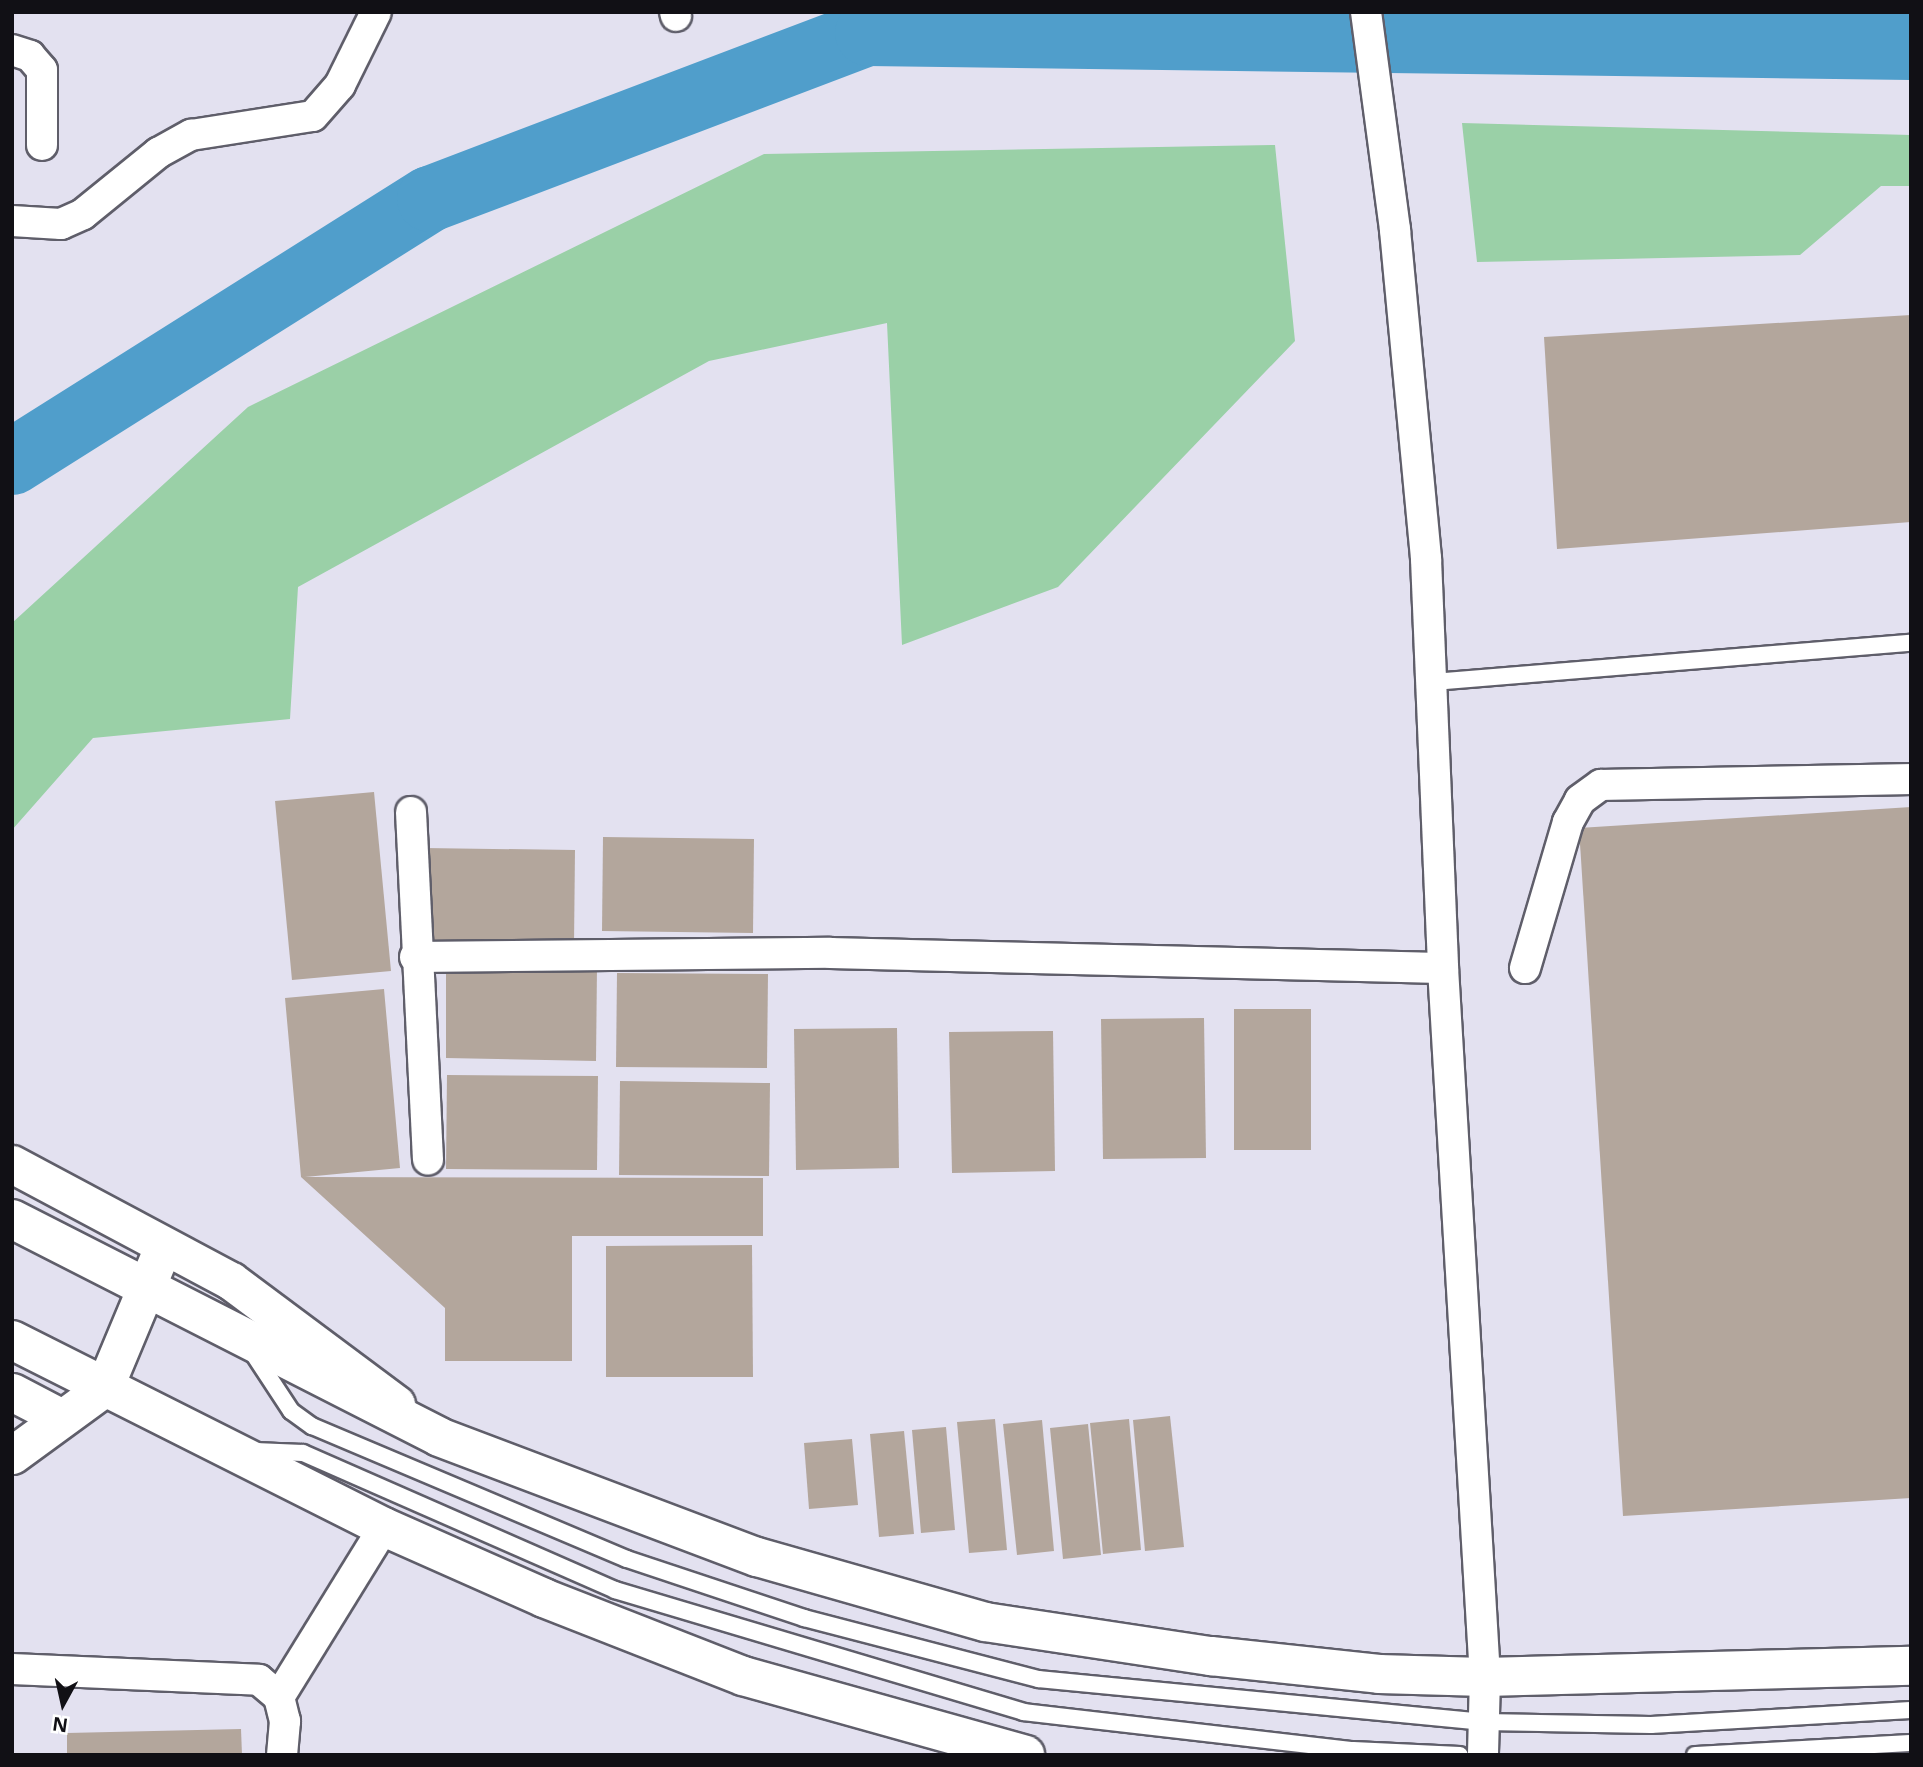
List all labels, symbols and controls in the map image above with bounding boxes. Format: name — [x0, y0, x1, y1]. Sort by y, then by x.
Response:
north arrow — [28, 1669, 98, 1739]
text: N — [51, 1711, 70, 1739]

